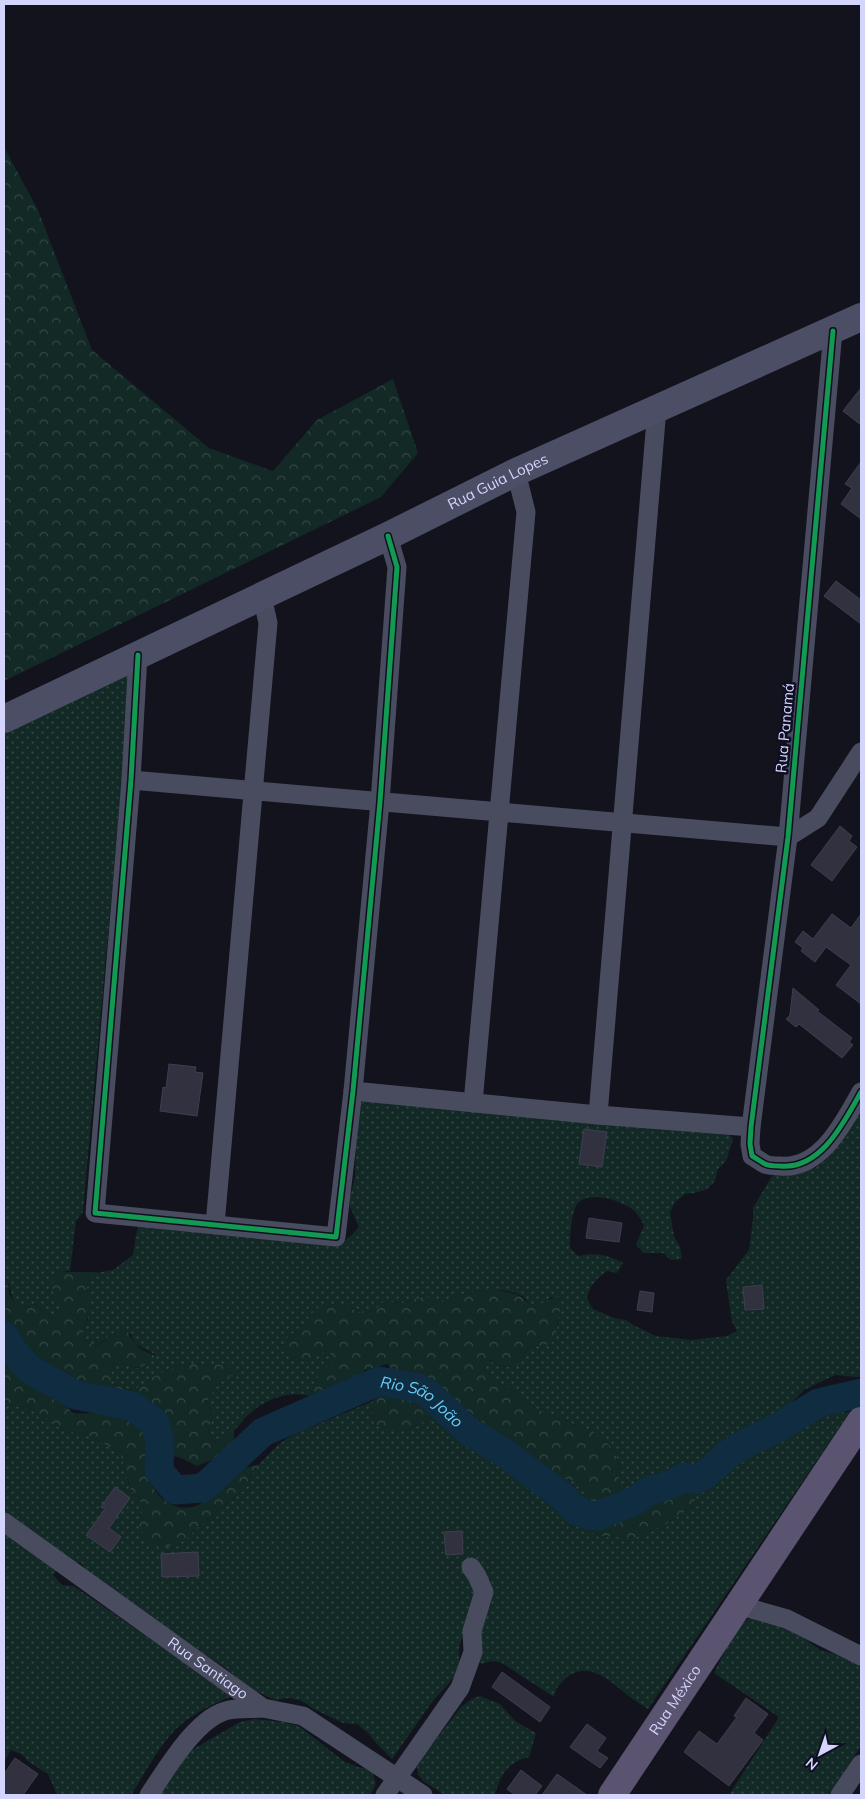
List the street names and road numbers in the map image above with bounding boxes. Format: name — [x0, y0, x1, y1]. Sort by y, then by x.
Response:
street label: Rua Guia Lopes — [444, 449, 551, 514]
street label: Rua Panamá — [771, 682, 798, 774]
street label: Rua Santiago — [164, 1633, 252, 1703]
street label: Rua México — [645, 1661, 705, 1739]

